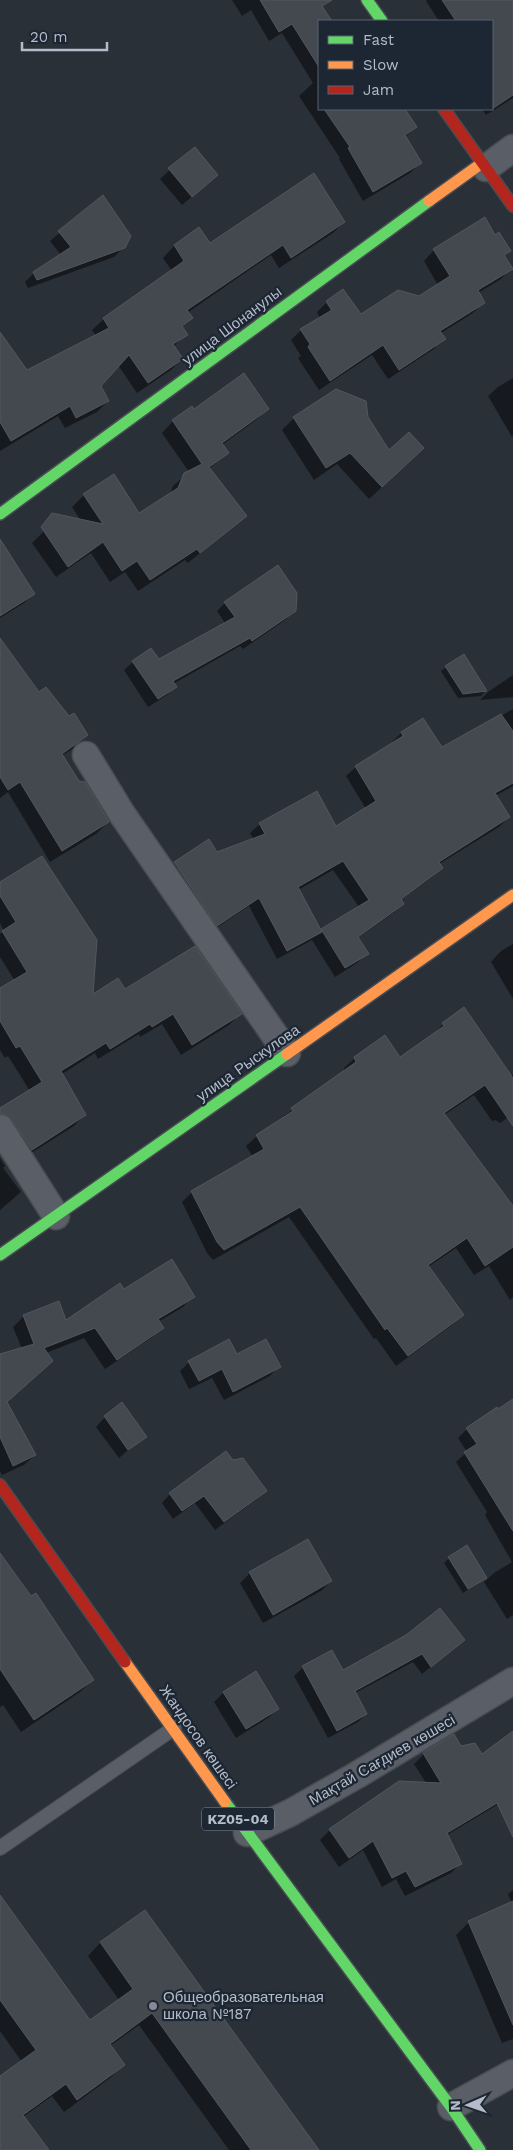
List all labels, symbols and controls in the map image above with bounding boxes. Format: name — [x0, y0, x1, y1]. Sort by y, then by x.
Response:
scale bar — [22, 20, 108, 52]
legend — [318, 20, 493, 110]
text: 20 m — [30, 28, 68, 46]
text: Fast — [363, 31, 395, 49]
text: Slow — [363, 56, 399, 74]
text: Jam — [363, 81, 394, 99]
street label: улица Шонанулы — [179, 283, 285, 369]
street label: улица Рыскулова — [193, 1020, 304, 1105]
street label: Жандосов көшесі — [155, 1681, 241, 1793]
street label: Мақтай Сағдиев көшесі — [306, 1711, 458, 1809]
road number: KZ05-04 — [202, 1808, 274, 1830]
place label: Общеобразовательная школа №187 — [163, 1988, 324, 2023]
marker: Общеобразовательная школа №187 — [147, 2000, 159, 2012]
north arrow — [443, 2080, 493, 2130]
text: N — [447, 2100, 463, 2111]

